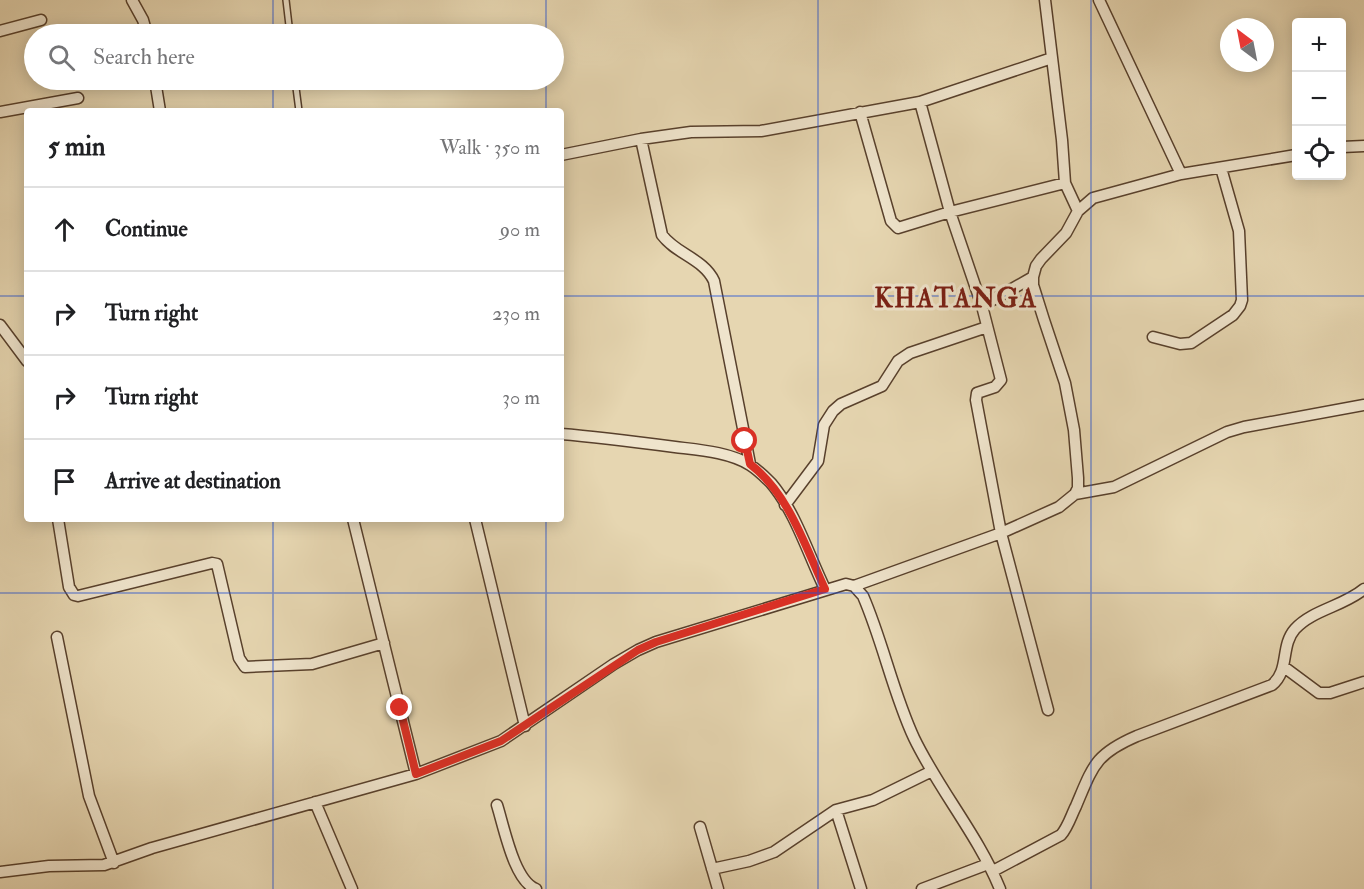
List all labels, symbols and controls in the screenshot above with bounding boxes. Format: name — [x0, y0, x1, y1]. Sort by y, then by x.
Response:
north arrow — [1220, 18, 1274, 72]
map controls — [1292, 18, 1346, 180]
button: + — [1292, 18, 1346, 72]
search box — [24, 24, 564, 90]
icon: search — [45, 41, 78, 74]
text: Search here — [93, 43, 195, 71]
button: − — [1292, 72, 1346, 126]
button: locate — [1292, 126, 1346, 180]
text: 5 min — [48, 131, 105, 163]
text: Walk · 350 m — [440, 135, 540, 160]
icon: ahead — [48, 213, 81, 246]
text: Continue — [105, 215, 188, 243]
text: 90 m — [500, 217, 540, 242]
district label: KHATANGA — [874, 283, 1038, 315]
icon: right — [48, 297, 81, 330]
text: Turn right — [105, 299, 198, 327]
text: 230 m — [492, 301, 540, 326]
icon: right — [48, 381, 81, 414]
text: Turn right — [105, 383, 198, 411]
text: 30 m — [502, 385, 540, 410]
route start — [731, 427, 757, 453]
icon: arrive — [48, 465, 81, 498]
text: Arrive at destination — [105, 467, 281, 495]
route end — [386, 694, 412, 720]

